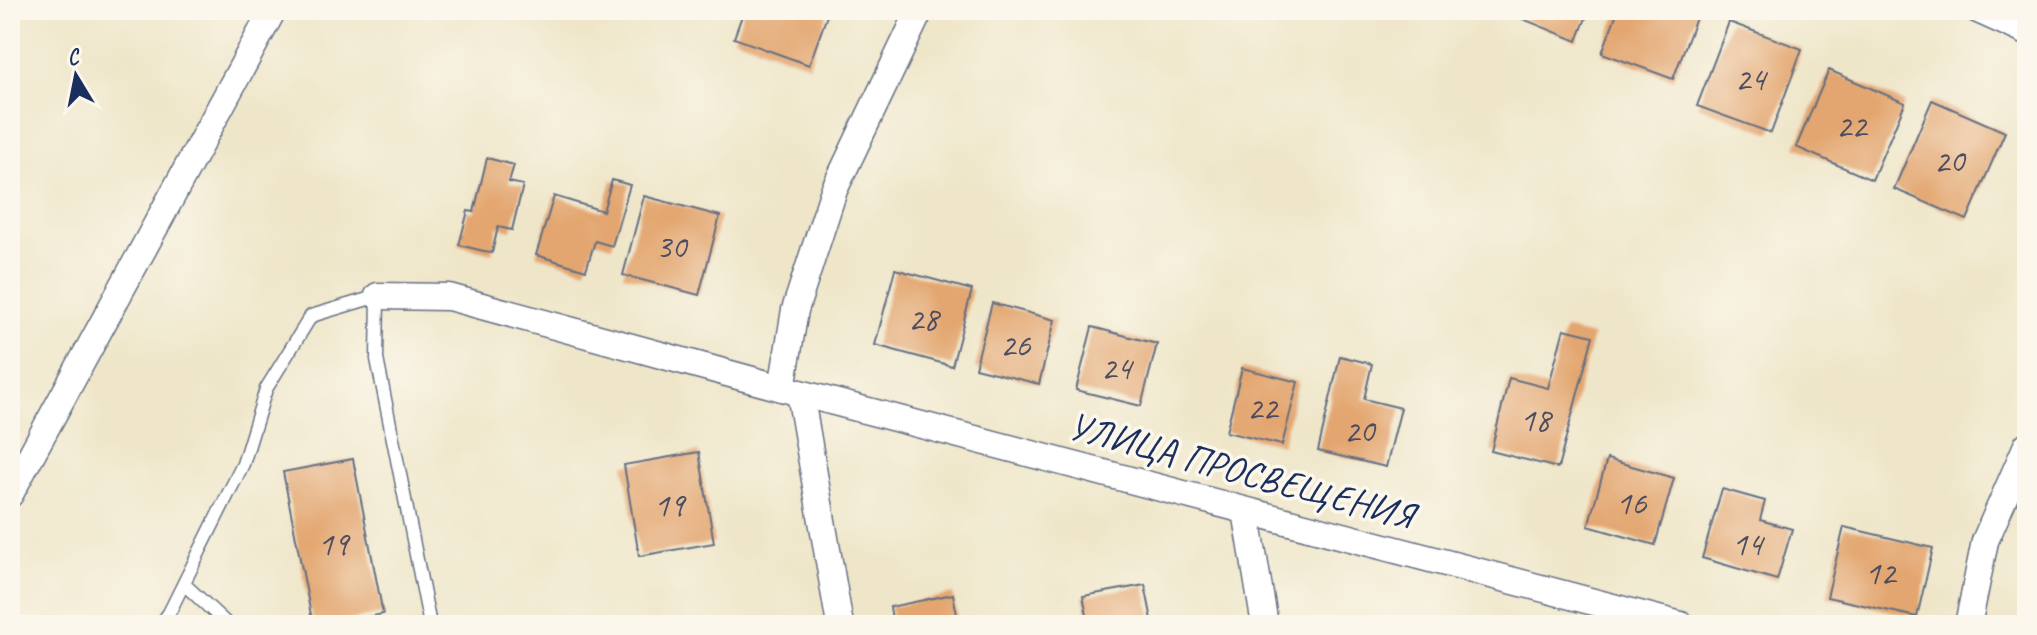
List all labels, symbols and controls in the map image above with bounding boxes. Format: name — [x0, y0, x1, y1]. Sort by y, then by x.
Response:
north arrow — [36, 36, 116, 116]
text: С — [65, 42, 84, 72]
house number: 24 — [1735, 57, 1769, 100]
house number: 22 — [1836, 104, 1869, 147]
house number: 20 — [1934, 139, 1967, 182]
house number: 30 — [656, 225, 689, 268]
house number: 28 — [908, 297, 942, 340]
house number: 26 — [1000, 323, 1032, 366]
house number: 24 — [1101, 346, 1135, 389]
house number: 22 — [1247, 386, 1280, 429]
house number: 18 — [1520, 398, 1554, 441]
street label: УЛИЦА ПРОСВЕЩЕНИЯ — [1064, 402, 1424, 541]
house number: 20 — [1344, 409, 1377, 452]
house number: 16 — [1616, 481, 1648, 524]
house number: 19 — [654, 483, 687, 526]
house number: 19 — [318, 522, 351, 565]
house number: 14 — [1732, 522, 1766, 565]
house number: 12 — [1865, 551, 1898, 594]

